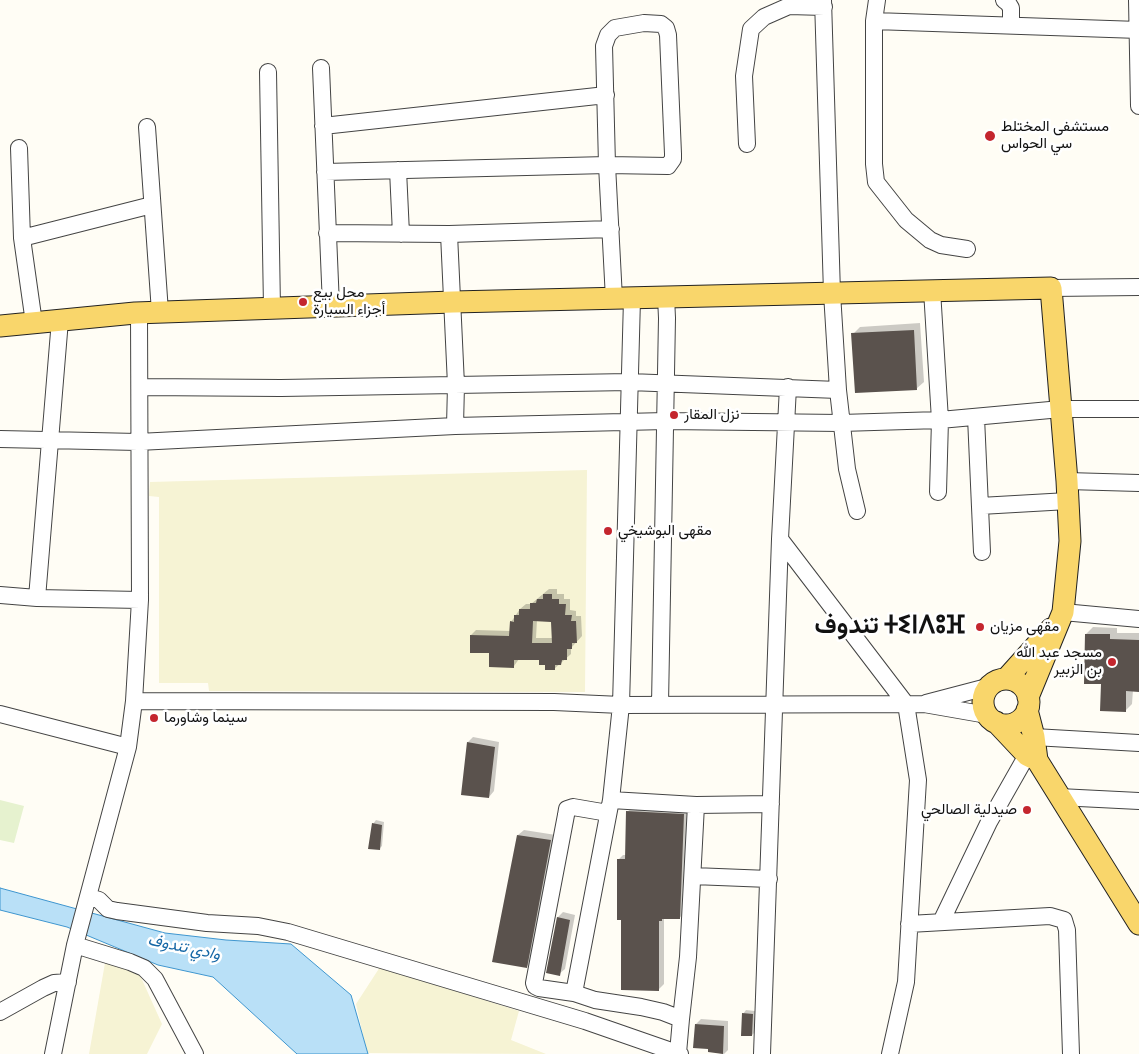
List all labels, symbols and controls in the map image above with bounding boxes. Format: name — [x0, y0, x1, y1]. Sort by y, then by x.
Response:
place label: مستشفى المختلط سي الحواس — [1001, 118, 1109, 153]
marker: مستشفى المختلط سي الحواس — [983, 129, 997, 143]
place label: محل بيع أجزاء السيارة — [313, 284, 385, 319]
marker: محل بيع أجزاء السيارة — [297, 296, 309, 308]
place label: نزل المقار — [684, 406, 740, 424]
marker: نزل المقار — [668, 409, 680, 421]
place label: مقهى البوشيخي — [618, 522, 712, 540]
marker: مقهى البوشيخي — [602, 525, 614, 537]
district label: تندوف ⵜⵉⵏⴷⵓⴼ — [815, 612, 965, 642]
place label: مقهى مزيان — [990, 618, 1059, 636]
marker: مقهى مزيان — [974, 621, 986, 633]
place label: مسجد عبد الله بن الزبير — [1016, 644, 1102, 679]
marker: مسجد عبد الله بن الزبير — [1106, 656, 1118, 668]
place label: سينما وشاورما — [164, 709, 247, 727]
marker: سينما وشاورما — [148, 712, 160, 724]
place label: صيدلية الصالحي — [921, 801, 1017, 819]
marker: صيدلية الصالحي — [1021, 804, 1033, 816]
water label: وادي تندوف — [146, 931, 222, 965]

